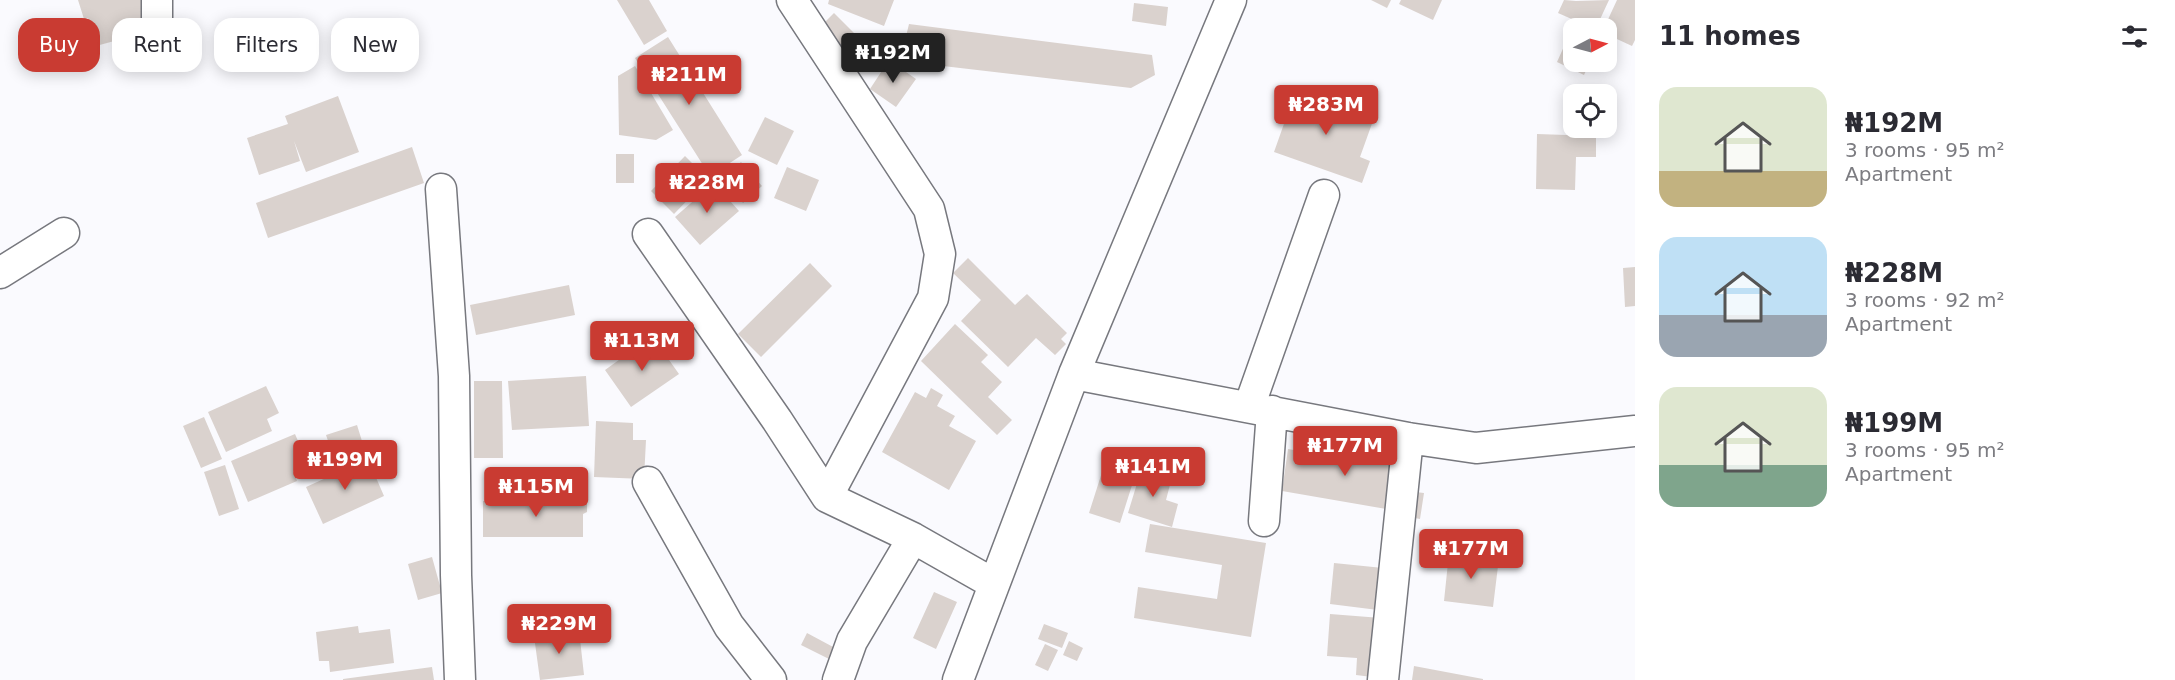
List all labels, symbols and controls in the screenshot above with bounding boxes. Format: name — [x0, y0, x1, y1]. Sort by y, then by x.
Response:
chip: Buy — [18, 18, 100, 72]
chip: Rent — [112, 18, 202, 72]
chip: Filters — [214, 18, 319, 72]
chip: New — [331, 18, 419, 72]
north arrow — [1563, 18, 1617, 72]
map controls — [1563, 18, 1617, 138]
icon: filters — [2118, 20, 2151, 53]
text: 11 homes — [1659, 21, 1801, 51]
pin: ₦192M — [851, 33, 935, 84]
text: ₦192M — [855, 40, 931, 64]
pin: ₦211M — [647, 55, 731, 106]
text: ₦211M — [651, 62, 727, 86]
button: locate — [1563, 84, 1617, 138]
pin: ₦283M — [1284, 85, 1368, 136]
text: ₦283M — [1288, 92, 1364, 116]
text: ₦192M — [1845, 108, 1943, 138]
icon: home — [1707, 111, 1779, 183]
text: 3 rooms · 95 m² — [1845, 138, 2005, 162]
text: Apartment — [1845, 162, 1952, 186]
pin: ₦228M — [665, 163, 749, 214]
text: ₦228M — [669, 170, 745, 194]
text: ₦228M — [1845, 258, 1943, 288]
icon: home — [1707, 261, 1779, 333]
text: 3 rooms · 92 m² — [1845, 288, 2005, 312]
text: Apartment — [1845, 312, 1952, 336]
pin: ₦113M — [600, 321, 684, 372]
text: ₦113M — [604, 328, 680, 352]
text: ₦199M — [1845, 408, 1943, 438]
icon: home — [1707, 411, 1779, 483]
pin: ₦177M — [1303, 426, 1387, 477]
text: ₦177M — [1307, 433, 1383, 457]
text: 3 rooms · 95 m² — [1845, 438, 2005, 462]
pin: ₦199M — [303, 440, 387, 491]
text: ₦199M — [307, 447, 383, 471]
pin: ₦141M — [1111, 447, 1195, 498]
text: ₦141M — [1115, 454, 1191, 478]
text: Apartment — [1845, 462, 1952, 486]
pin: ₦115M — [494, 467, 578, 518]
text: ₦115M — [498, 474, 574, 498]
pin: ₦177M — [1429, 529, 1513, 580]
text: ₦177M — [1433, 536, 1509, 560]
pin: ₦229M — [517, 604, 601, 655]
text: ₦229M — [521, 611, 597, 635]

